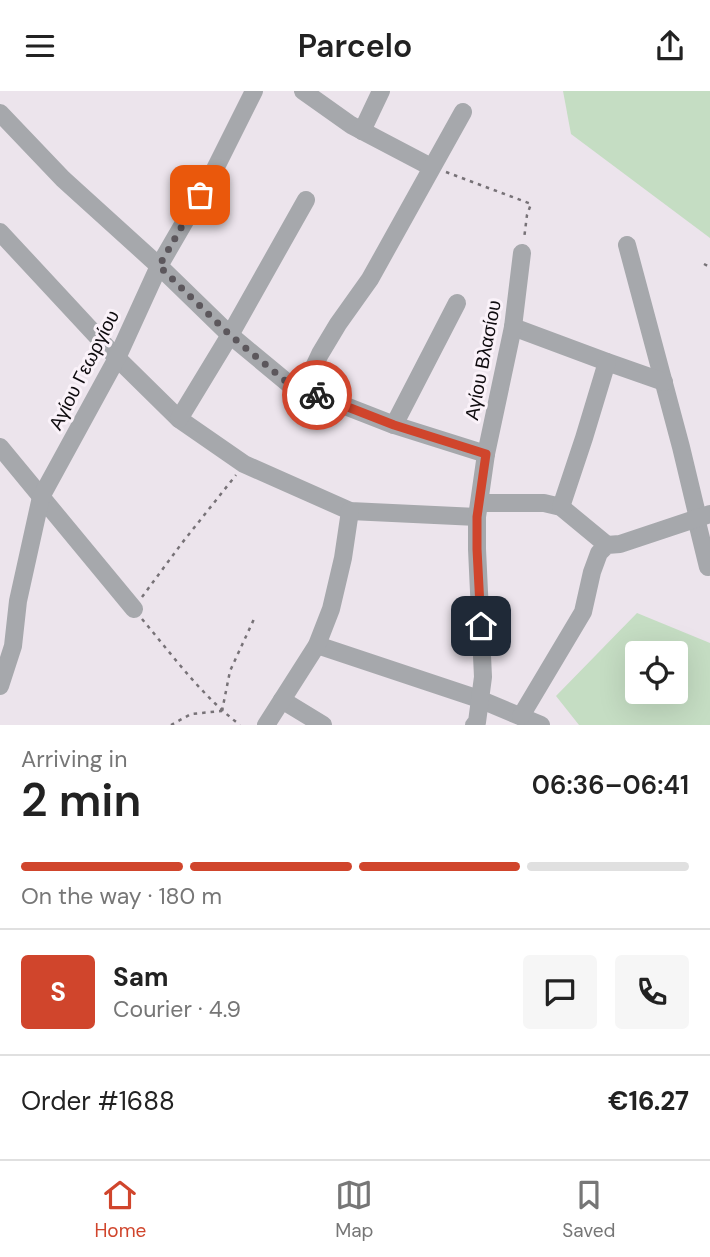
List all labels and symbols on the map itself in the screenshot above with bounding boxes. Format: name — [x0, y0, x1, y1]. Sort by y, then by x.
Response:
pin — [170, 165, 230, 225]
street label: Αγίου Βλασίου — [459, 298, 507, 422]
street label: Αγίου Γεωργίου — [43, 306, 125, 434]
courier — [282, 360, 352, 430]
pin — [451, 596, 511, 656]

